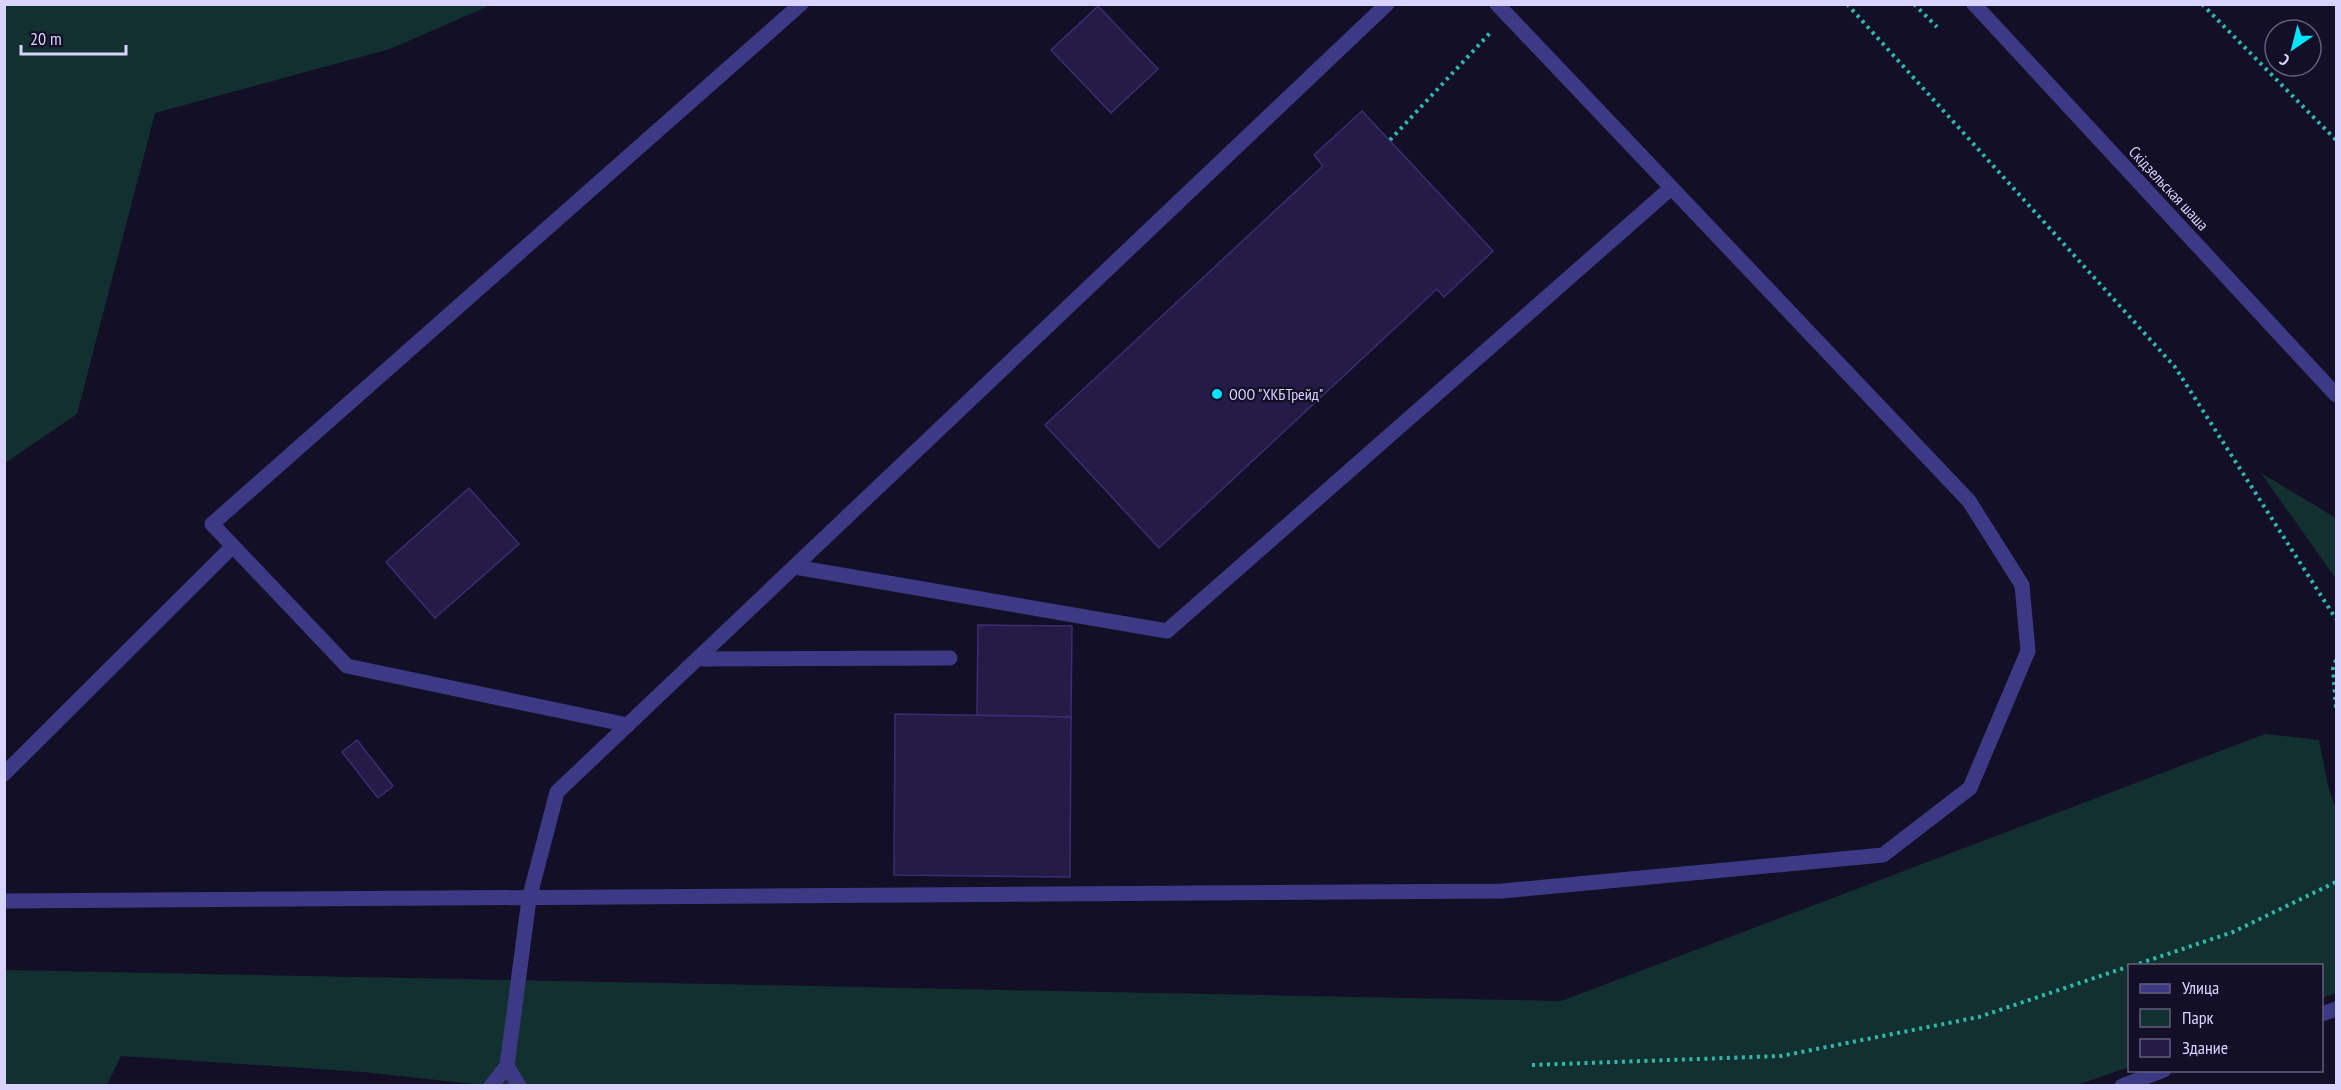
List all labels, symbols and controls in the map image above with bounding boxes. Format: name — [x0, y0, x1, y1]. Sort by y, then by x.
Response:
scale bar — [21, 18, 126, 56]
north arrow — [2263, 18, 2323, 78]
text: 20 m — [30, 27, 62, 50]
text: С — [2275, 50, 2293, 71]
street label: Скідзельская шаша — [2125, 142, 2213, 234]
place label: ООО "ХКБТрейд" — [1229, 384, 1323, 404]
marker: ООО "ХКБТрейд" — [1210, 387, 1224, 401]
legend — [2128, 964, 2323, 1072]
text: Улица — [2182, 976, 2219, 999]
text: Парк — [2182, 1006, 2213, 1029]
text: Здание — [2182, 1036, 2228, 1059]

